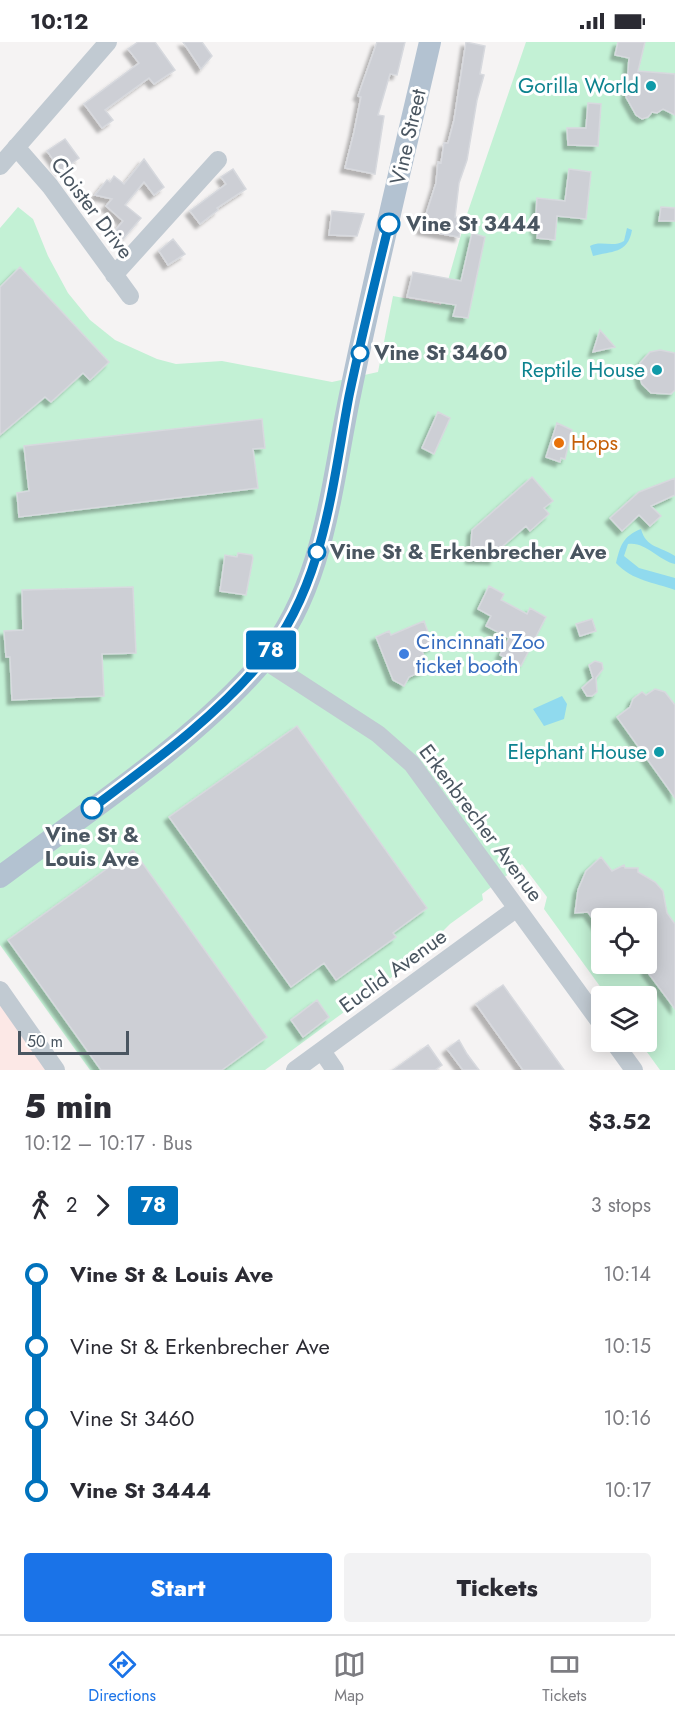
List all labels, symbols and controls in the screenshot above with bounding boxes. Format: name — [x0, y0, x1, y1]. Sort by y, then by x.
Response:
text: 10:12 — [30, 5, 88, 37]
place label: Gorilla World — [518, 71, 639, 101]
marker: Gorilla World — [644, 79, 658, 93]
street label: Vine Street — [382, 86, 434, 188]
street label: Cloister Drive — [44, 151, 140, 265]
place label: Vine St 3444 — [405, 209, 541, 239]
marker: Vine St 3444 — [378, 213, 400, 235]
place label: Vine St 3460 — [373, 338, 507, 368]
marker: Vine St 3460 — [351, 344, 369, 362]
place label: Reptile House — [521, 355, 645, 385]
marker: Reptile House — [650, 363, 664, 377]
place label: Hops — [571, 428, 618, 458]
marker: Hops — [552, 436, 566, 450]
place label: Vine St & Erkenbrecher Ave — [329, 537, 607, 567]
marker: Vine St & Erkenbrecher Ave — [308, 543, 326, 561]
place label: Cincinnati Zoo ticket booth — [416, 627, 545, 681]
line badge: 78 — [244, 630, 298, 670]
text: 78 — [258, 635, 284, 665]
marker: Cincinnati Zoo ticket booth — [397, 647, 411, 661]
place label: Elephant House — [508, 737, 647, 767]
street label: Erkenbrecher Avenue — [412, 738, 550, 908]
marker: Elephant House — [652, 745, 666, 759]
marker: Vine St & Louis Ave — [81, 797, 103, 819]
place label: Vine St & Louis Ave — [44, 820, 139, 874]
map controls — [591, 908, 657, 1052]
button: locate — [591, 908, 657, 974]
street label: Euclid Avenue — [333, 922, 453, 1020]
button: layers — [591, 986, 657, 1052]
scale bar — [18, 1028, 129, 1055]
text: 50 m — [27, 1030, 63, 1053]
text: 5 min — [24, 1083, 112, 1130]
text: $3.52 — [588, 1105, 651, 1137]
text: 10:12 – 10:17 · Bus — [24, 1129, 192, 1158]
icon: walk — [24, 1189, 57, 1222]
icon: forward — [86, 1189, 119, 1222]
text: 78 — [140, 1190, 166, 1220]
text: 2 — [66, 1191, 77, 1220]
text: 3 stops — [591, 1191, 651, 1220]
text: Vine St & Louis Ave — [70, 1258, 273, 1290]
text: 10:14 — [603, 1260, 651, 1289]
text: Vine St & Erkenbrecher Ave — [70, 1330, 330, 1362]
text: 10:15 — [604, 1332, 651, 1361]
text: Vine St 3460 — [70, 1402, 194, 1434]
text: 10:16 — [603, 1404, 651, 1433]
text: Vine St 3444 — [70, 1474, 211, 1506]
text: 10:17 — [605, 1476, 651, 1505]
button: Start — [24, 1553, 332, 1622]
button: Tickets — [344, 1553, 651, 1622]
tab: Directions — [88, 1648, 156, 1707]
tab: Map — [333, 1648, 366, 1707]
tab: Tickets — [542, 1648, 587, 1707]

